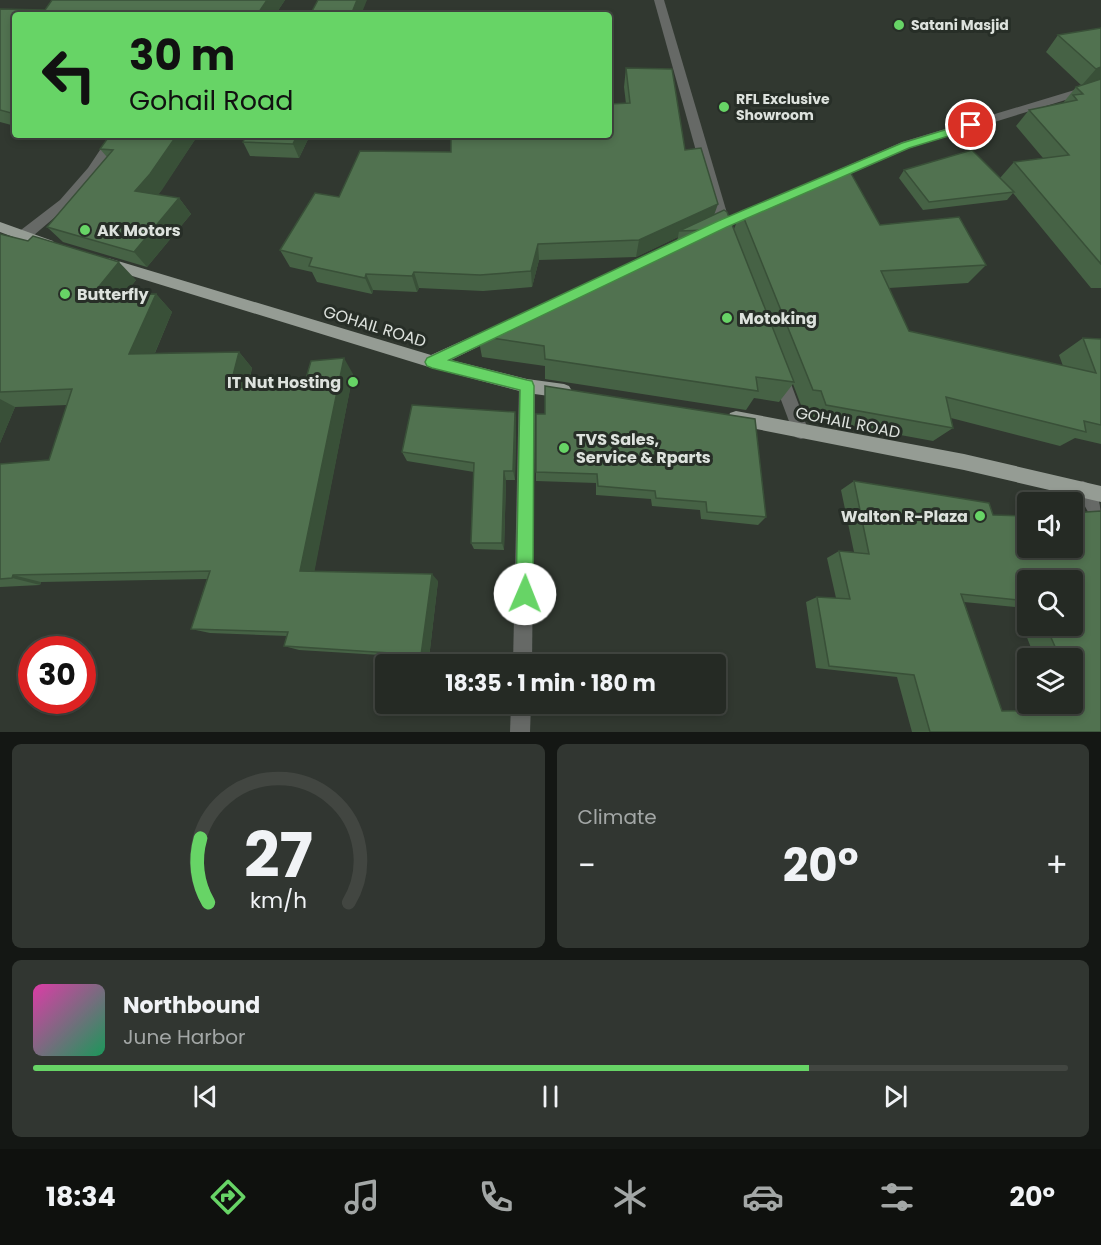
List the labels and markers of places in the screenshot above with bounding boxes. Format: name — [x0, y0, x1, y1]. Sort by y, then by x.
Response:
place label: Satani Masjid — [911, 15, 1009, 35]
marker: Satani Masjid — [892, 18, 906, 32]
place label: RFL Exclusive Showroom — [736, 89, 830, 125]
pin — [945, 99, 996, 150]
marker: RFL Exclusive Showroom — [717, 100, 731, 114]
place label: AK Motors — [97, 219, 181, 242]
marker: AK Motors — [78, 223, 92, 237]
place label: Butterfly — [77, 283, 150, 306]
marker: Butterfly — [58, 287, 72, 301]
place label: Motoking — [739, 307, 817, 330]
marker: Motoking — [720, 311, 734, 325]
place label: IT Nut Hosting — [227, 371, 341, 394]
marker: IT Nut Hosting — [346, 375, 360, 389]
place label: TVS Sales, Service & Rparts — [576, 428, 711, 469]
marker: TVS Sales, Service & Rparts — [557, 441, 571, 455]
place label: Walton R-Plaza — [841, 505, 968, 528]
marker: Walton R-Plaza — [973, 509, 987, 523]

